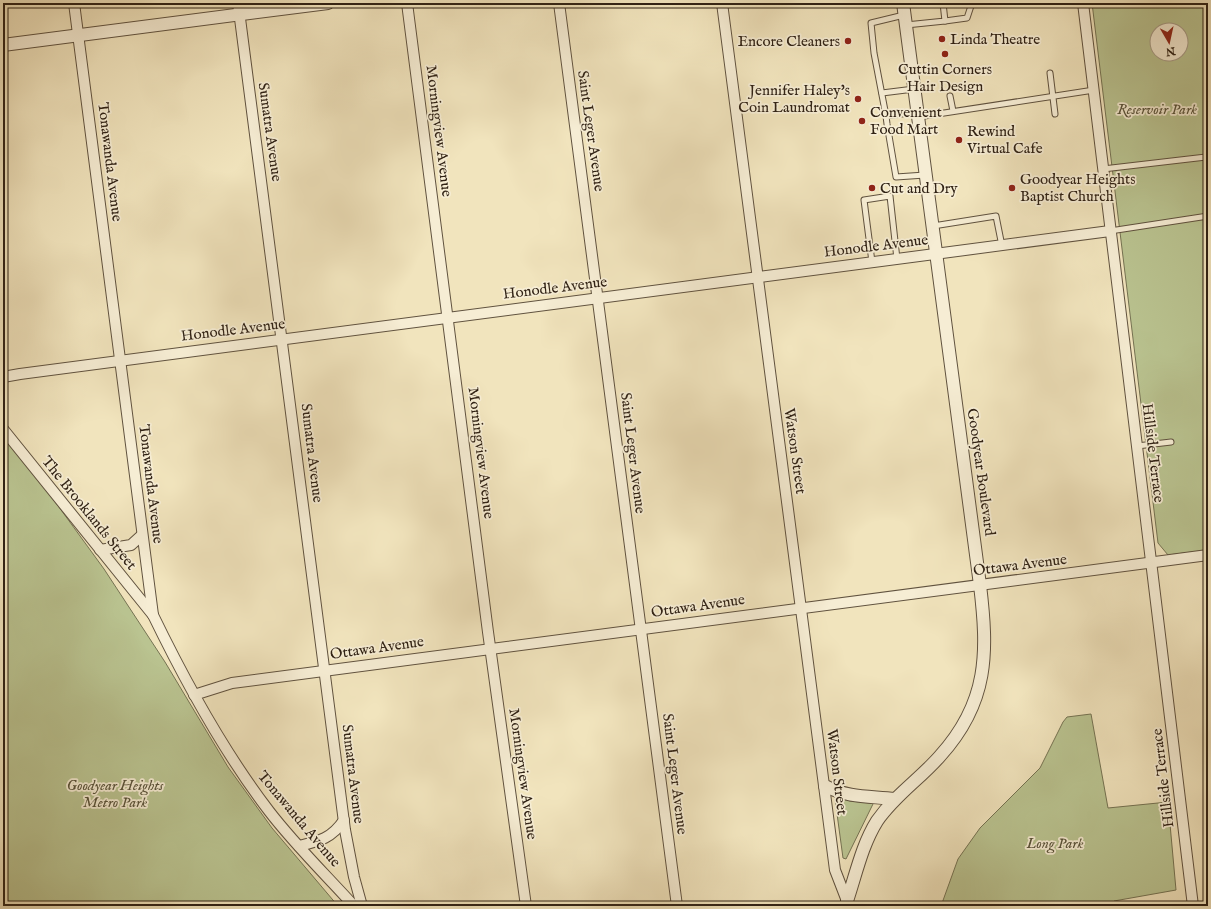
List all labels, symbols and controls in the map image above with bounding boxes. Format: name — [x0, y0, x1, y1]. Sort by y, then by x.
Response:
north arrow — [1149, 22, 1189, 62]
place label: Linda Theatre — [950, 30, 1040, 49]
place label: Encore Cleaners — [738, 32, 840, 51]
marker: Linda Theatre — [937, 34, 947, 44]
marker: Encore Cleaners — [843, 36, 853, 46]
text: N — [1164, 43, 1177, 59]
marker: Cuttin Corners Hair Design — [940, 49, 950, 59]
place label: Cuttin Corners Hair Design — [898, 60, 992, 96]
street label: Morningview Avenue — [422, 64, 457, 198]
street label: Saint Leger Avenue — [573, 69, 609, 193]
street label: Sumatra Avenue — [254, 81, 286, 183]
place label: Jennifer Haley's Coin Laundromat — [738, 81, 850, 117]
marker: Jennifer Haley's Coin Laundromat — [853, 94, 863, 104]
park label: Reservoir Park — [1117, 100, 1197, 119]
street label: Tonawanda Avenue — [93, 101, 127, 223]
place label: Convenient Food Mart — [870, 103, 942, 139]
marker: Convenient Food Mart — [857, 116, 867, 126]
place label: Rewind Virtual Cafe — [966, 122, 1043, 158]
marker: Rewind Virtual Cafe — [954, 135, 964, 145]
place label: Goodyear Heights Baptist Church — [1020, 170, 1135, 206]
place label: Cut and Dry — [880, 179, 958, 198]
marker: Cut and Dry — [867, 183, 877, 193]
marker: Goodyear Heights Baptist Church — [1007, 183, 1017, 193]
street label: Honodle Avenue — [823, 230, 929, 262]
street label: Honodle Avenue — [502, 272, 608, 304]
street label: Honodle Avenue — [180, 314, 286, 346]
street label: Morningview Avenue — [464, 386, 499, 520]
street label: Saint Leger Avenue — [616, 391, 650, 515]
street label: Sumatra Avenue — [296, 402, 328, 504]
street label: Hillside Terrace — [1137, 402, 1169, 504]
street label: Watson Street — [780, 407, 810, 495]
street label: Goodyear Boulevard — [963, 407, 999, 538]
street label: Tonawanda Avenue — [134, 423, 168, 545]
street label: The Brooklands Street — [37, 452, 141, 574]
street label: Ottawa Avenue — [972, 550, 1068, 580]
street label: Ottawa Avenue — [650, 590, 746, 622]
street label: Ottawa Avenue — [329, 632, 425, 664]
street label: Morningview Avenue — [504, 707, 542, 841]
street label: Saint Leger Avenue — [658, 712, 692, 836]
street label: Sumatra Avenue — [337, 723, 369, 825]
street label: Hillside Terrace — [1147, 727, 1179, 829]
street label: Watson Street — [822, 728, 852, 816]
street label: Tonawanda Avenue — [253, 767, 345, 871]
park label: Goodyear Heights Metro Park — [67, 776, 164, 812]
park label: Long Park — [1026, 834, 1083, 854]

